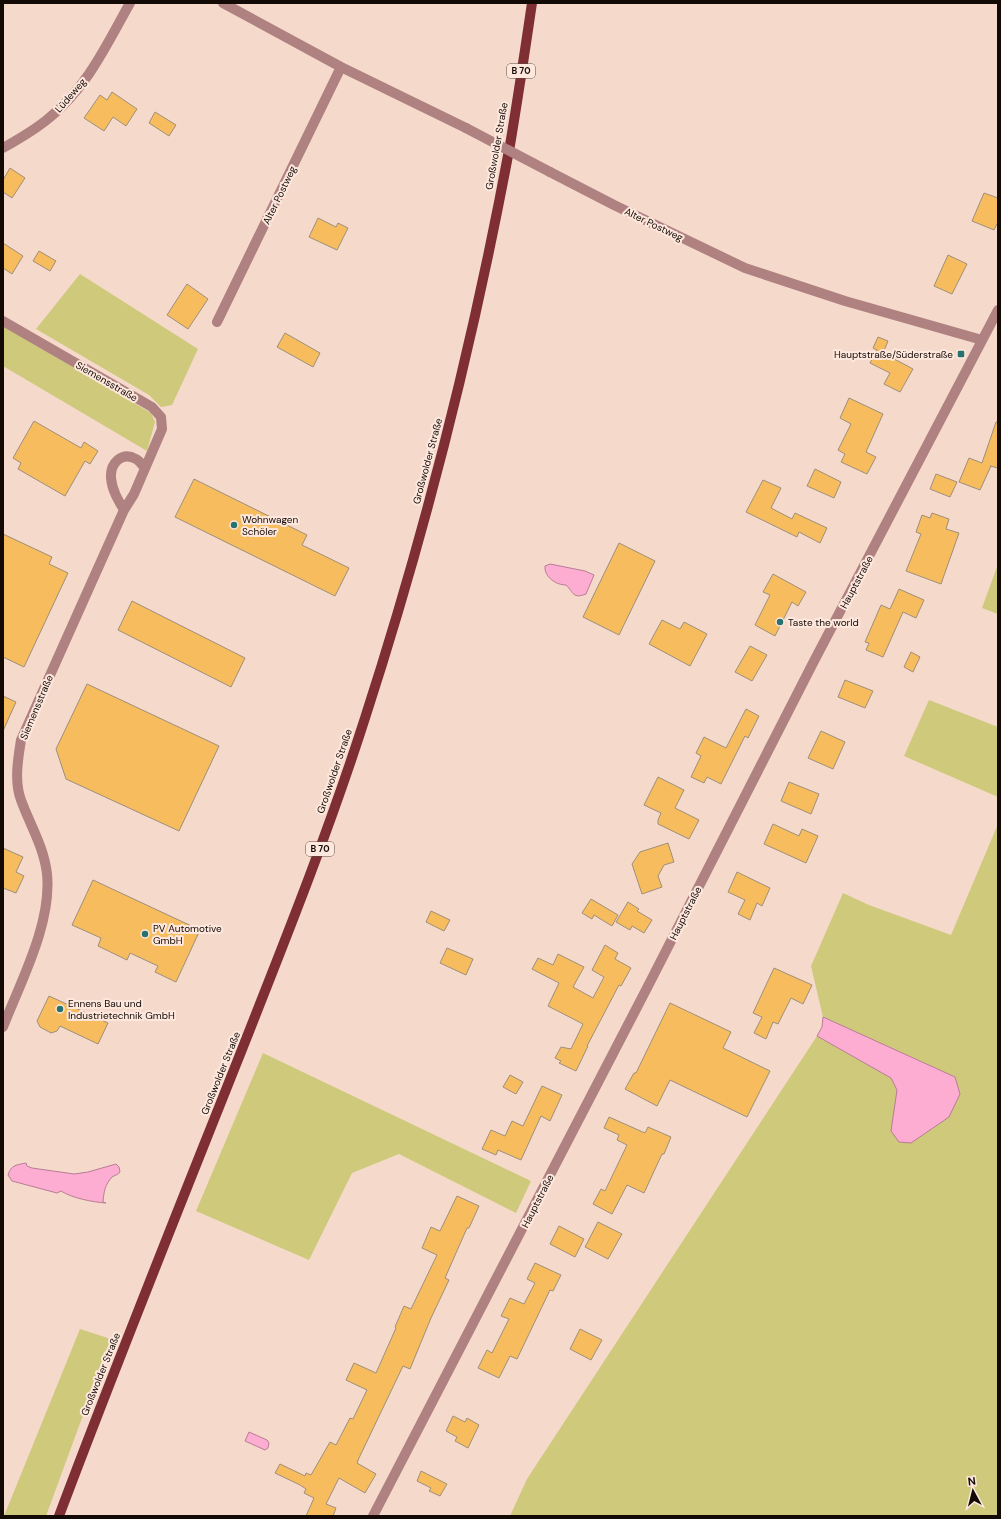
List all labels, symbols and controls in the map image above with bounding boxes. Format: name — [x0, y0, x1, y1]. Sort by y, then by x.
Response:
road number: B 70 — [507, 64, 535, 78]
street label: Lüdeweg — [52, 75, 89, 115]
street label: Großwolder Straße — [482, 101, 511, 191]
street label: Alter Postweg — [260, 163, 299, 227]
street label: Alter Postweg — [622, 205, 686, 244]
place label: Hauptstraße/Süderstraße — [834, 348, 953, 361]
marker: Hauptstraße/Süderstraße — [956, 349, 966, 359]
street label: Siemensstraße — [74, 358, 140, 405]
street label: Großwolder Straße — [410, 416, 445, 506]
place label: Wohnwagen Schöler — [242, 513, 299, 538]
marker: Wohnwagen Schöler — [229, 520, 239, 530]
street label: Hauptstraße — [837, 553, 876, 611]
place label: Taste the world — [788, 616, 859, 629]
marker: Taste the world — [775, 617, 785, 627]
street label: Siemensstraße — [17, 672, 56, 742]
street label: Großwolder Straße — [314, 727, 355, 815]
road number: B 70 — [306, 842, 334, 856]
street label: Hauptstraße — [666, 884, 705, 942]
place label: PV Automotive GmbH — [153, 922, 222, 947]
marker: PV Automotive GmbH — [140, 929, 150, 939]
place label: Ennens Bau und Industrietechnik GmbH — [68, 997, 175, 1022]
marker: Ennens Bau und Industrietechnik GmbH — [55, 1004, 65, 1014]
street label: Großwolder Straße — [198, 1029, 243, 1117]
street label: Hauptstraße — [518, 1172, 557, 1230]
street label: Großwolder Straße — [78, 1330, 123, 1418]
north arrow — [953, 1471, 993, 1511]
text: N — [967, 1474, 977, 1489]

